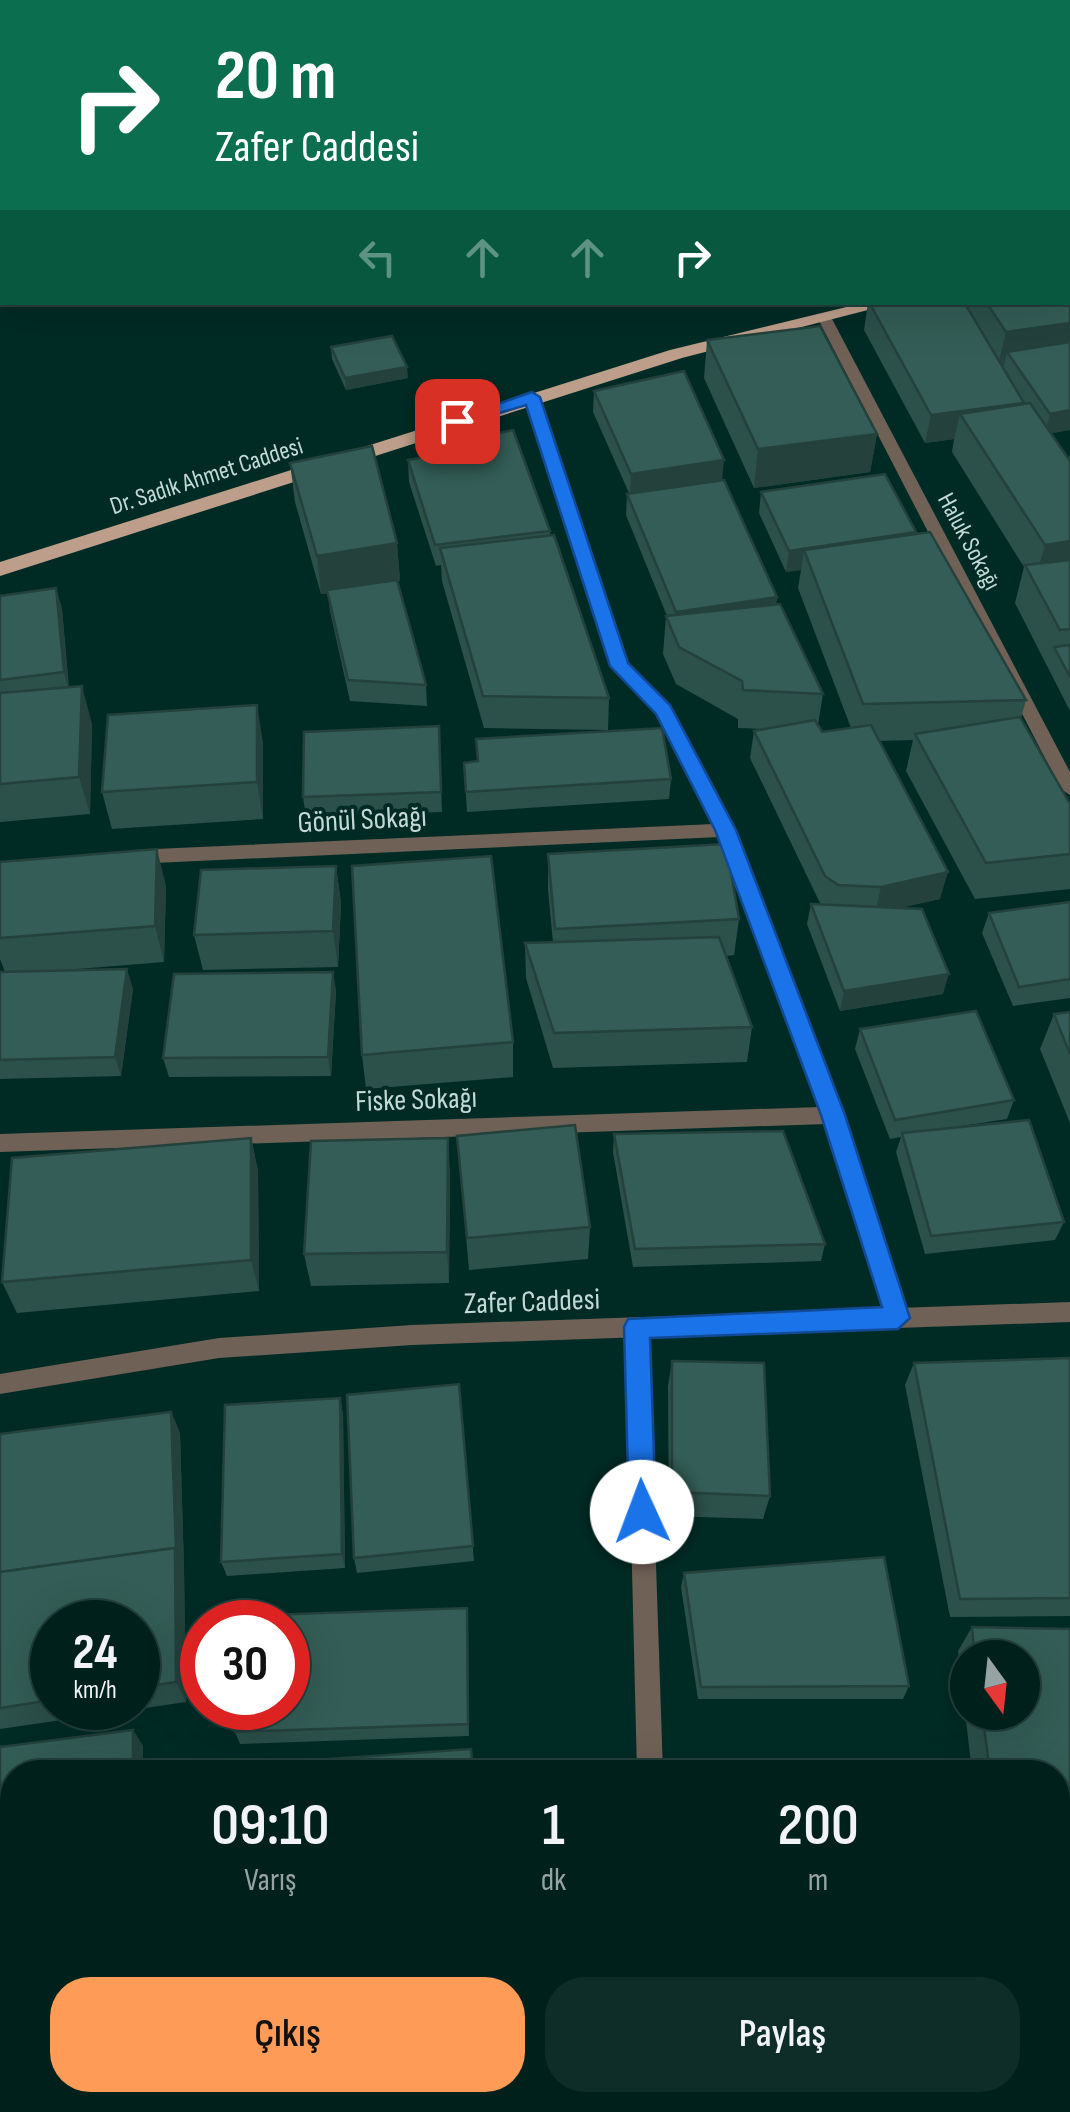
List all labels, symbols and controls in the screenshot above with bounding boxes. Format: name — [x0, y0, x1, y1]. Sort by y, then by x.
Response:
text: 20 m — [215, 35, 336, 119]
icon: right — [50, 40, 180, 170]
text: Zafer Caddesi — [215, 120, 419, 175]
icon: left — [350, 230, 405, 285]
icon: ahead — [455, 230, 510, 285]
icon: ahead — [560, 230, 615, 285]
icon: right — [665, 230, 720, 285]
pin — [415, 379, 500, 464]
icon: arrive — [430, 394, 485, 449]
street label: Dr. Sadık Ahmet Caddesi — [106, 431, 307, 522]
street label: Haluk Sokağı — [930, 488, 1007, 596]
street label: Gönül Sokağı — [297, 799, 427, 841]
street label: Fiske Sokağı — [355, 1080, 478, 1120]
street label: Zafer Caddesi — [463, 1282, 601, 1322]
position arrow — [590, 1460, 694, 1564]
speed limit sign: 30 — [180, 1600, 310, 1730]
text: 24 — [73, 1623, 117, 1683]
north arrow — [950, 1640, 1040, 1730]
map controls — [950, 1640, 1040, 1730]
text: km/h — [73, 1675, 117, 1706]
text: 09:10 — [211, 1790, 329, 1862]
text: 1 — [542, 1790, 565, 1862]
text: 200 — [778, 1790, 859, 1862]
text: Varış — [244, 1861, 297, 1900]
text: dk — [541, 1861, 566, 1900]
text: m — [808, 1861, 828, 1900]
button: Çıkış — [50, 1977, 525, 2092]
button: Paylaş — [545, 1977, 1020, 2092]

